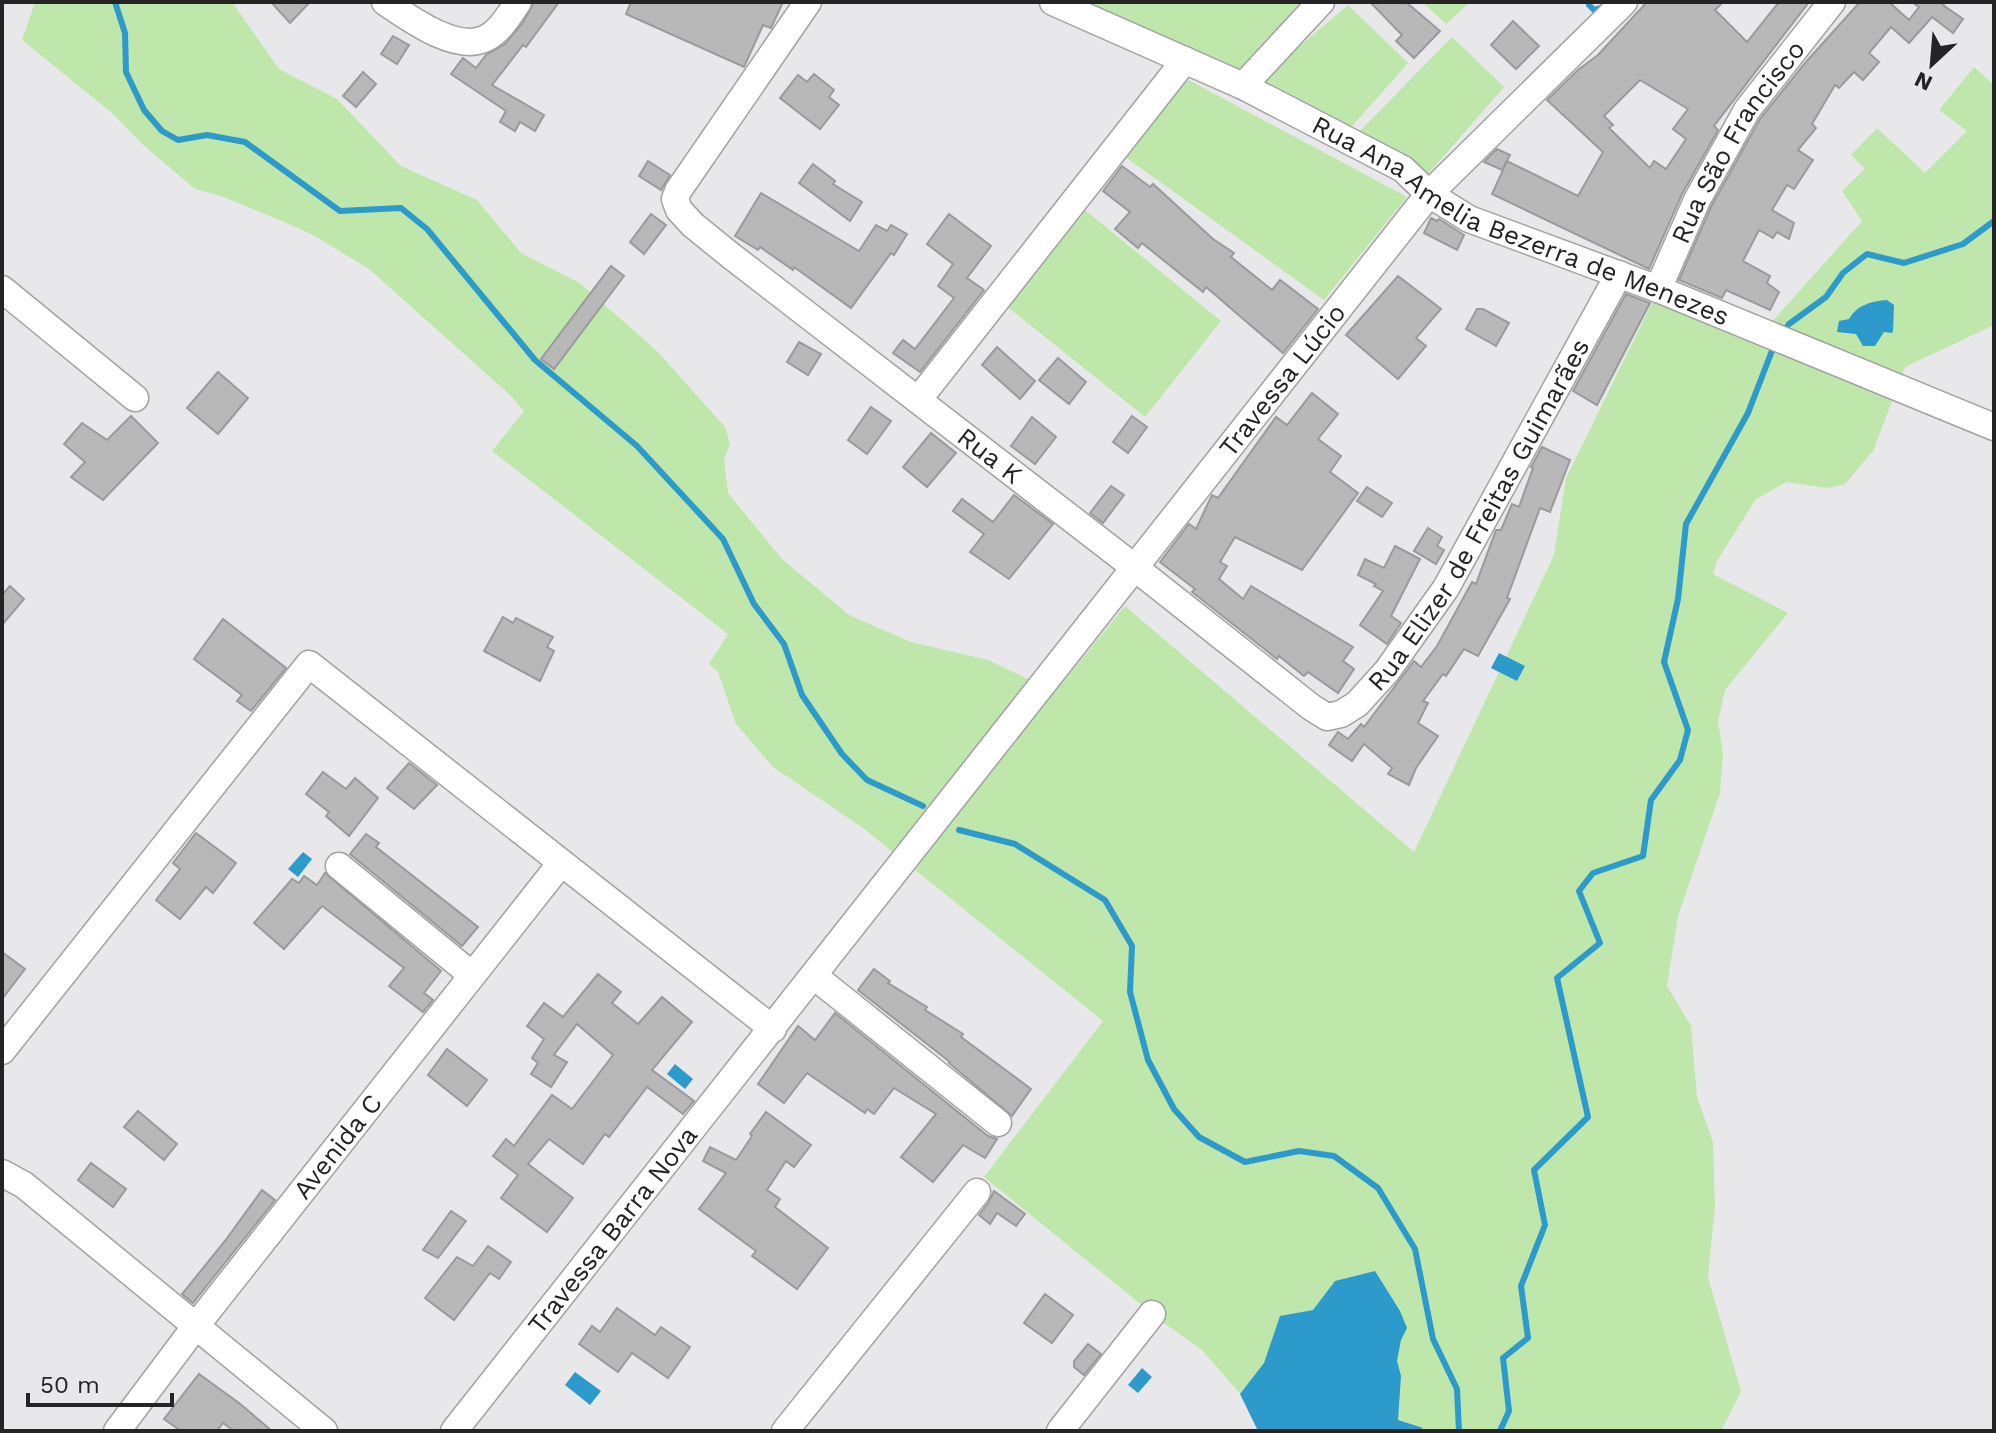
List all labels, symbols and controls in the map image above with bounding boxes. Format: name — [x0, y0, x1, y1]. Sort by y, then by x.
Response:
north arrow — [1892, 24, 1972, 104]
street label: Rua São Francisco — [1665, 34, 1811, 248]
text: N — [1911, 67, 1936, 96]
street label: Rua Ana Amelia Bezerra de Menezes — [1307, 110, 1733, 332]
street label: Travessa Lúcio — [1213, 298, 1352, 462]
street label: Rua Elizer de Freitas Guimarães — [1362, 333, 1595, 697]
street label: Rua K — [952, 421, 1028, 490]
street label: Avenida C — [287, 1088, 388, 1205]
street label: Travessa Barra Nova — [522, 1120, 703, 1340]
scale bar — [28, 1357, 172, 1407]
text: 50 m — [40, 1371, 100, 1399]

